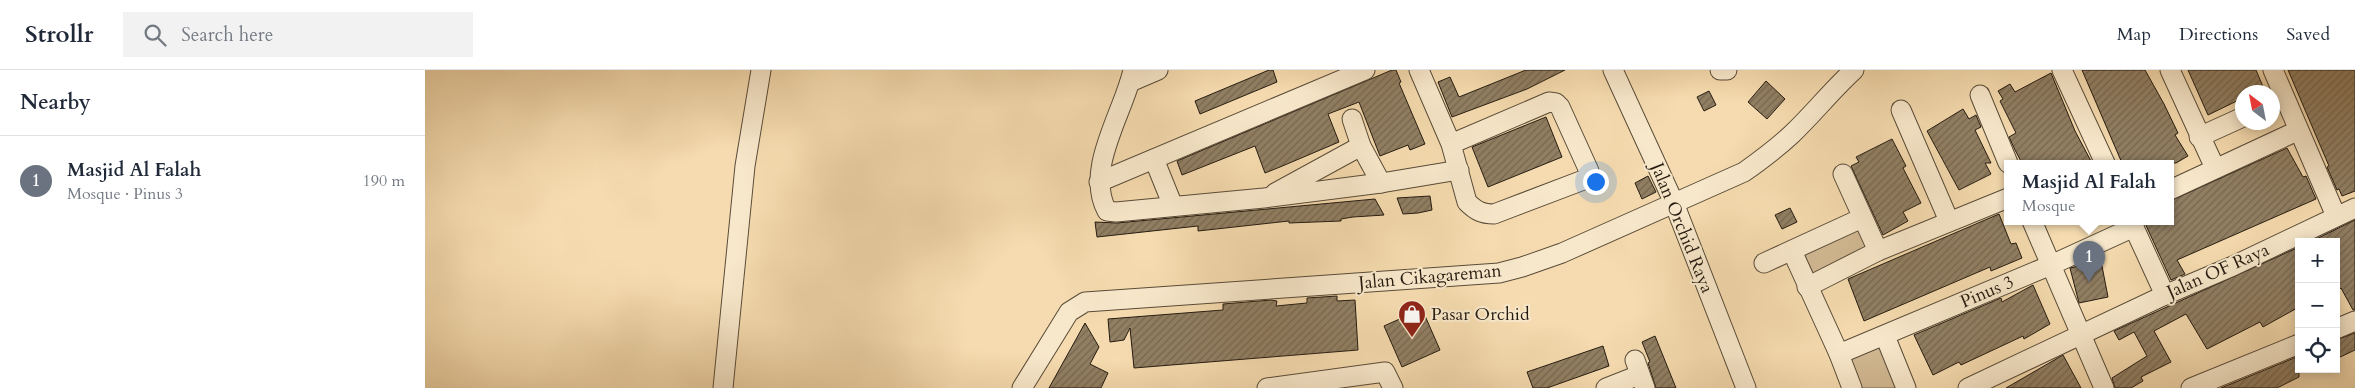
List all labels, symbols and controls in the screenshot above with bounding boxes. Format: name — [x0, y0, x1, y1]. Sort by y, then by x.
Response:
search box — [123, 12, 473, 57]
text: Strollr — [25, 18, 93, 51]
icon: search — [141, 21, 169, 49]
text: Search here — [181, 22, 273, 48]
text: Map — [2117, 22, 2151, 47]
text: Directions — [2179, 22, 2258, 47]
text: Saved — [2286, 22, 2330, 47]
north arrow — [2235, 85, 2280, 130]
text: Nearby — [20, 88, 91, 117]
street label: Jalan Orchid Raya — [1643, 156, 1720, 297]
text: Masjid Al Falah — [67, 157, 201, 183]
popup — [2004, 160, 2174, 225]
your location — [1583, 169, 1609, 195]
text: Masjid Al Falah — [2022, 169, 2156, 195]
text: 1 — [32, 170, 40, 192]
text: 190 m — [363, 170, 405, 192]
text: Mosque · Pinus 3 — [67, 183, 183, 205]
text: Mosque — [2022, 195, 2076, 217]
street label: Jalan OF Raya — [2160, 237, 2273, 306]
map controls — [2295, 238, 2340, 373]
button: + — [2295, 238, 2340, 283]
pin: 1 — [2073, 241, 2105, 282]
street label: Jalan Cikagareman — [1355, 258, 1503, 296]
street label: Pinus 3 — [1956, 270, 2018, 314]
button: − — [2295, 283, 2340, 328]
shop icon: Pasar Orchid — [1397, 299, 1427, 338]
place label: Pasar Orchid — [1431, 302, 1530, 327]
button: locate — [2295, 328, 2340, 373]

